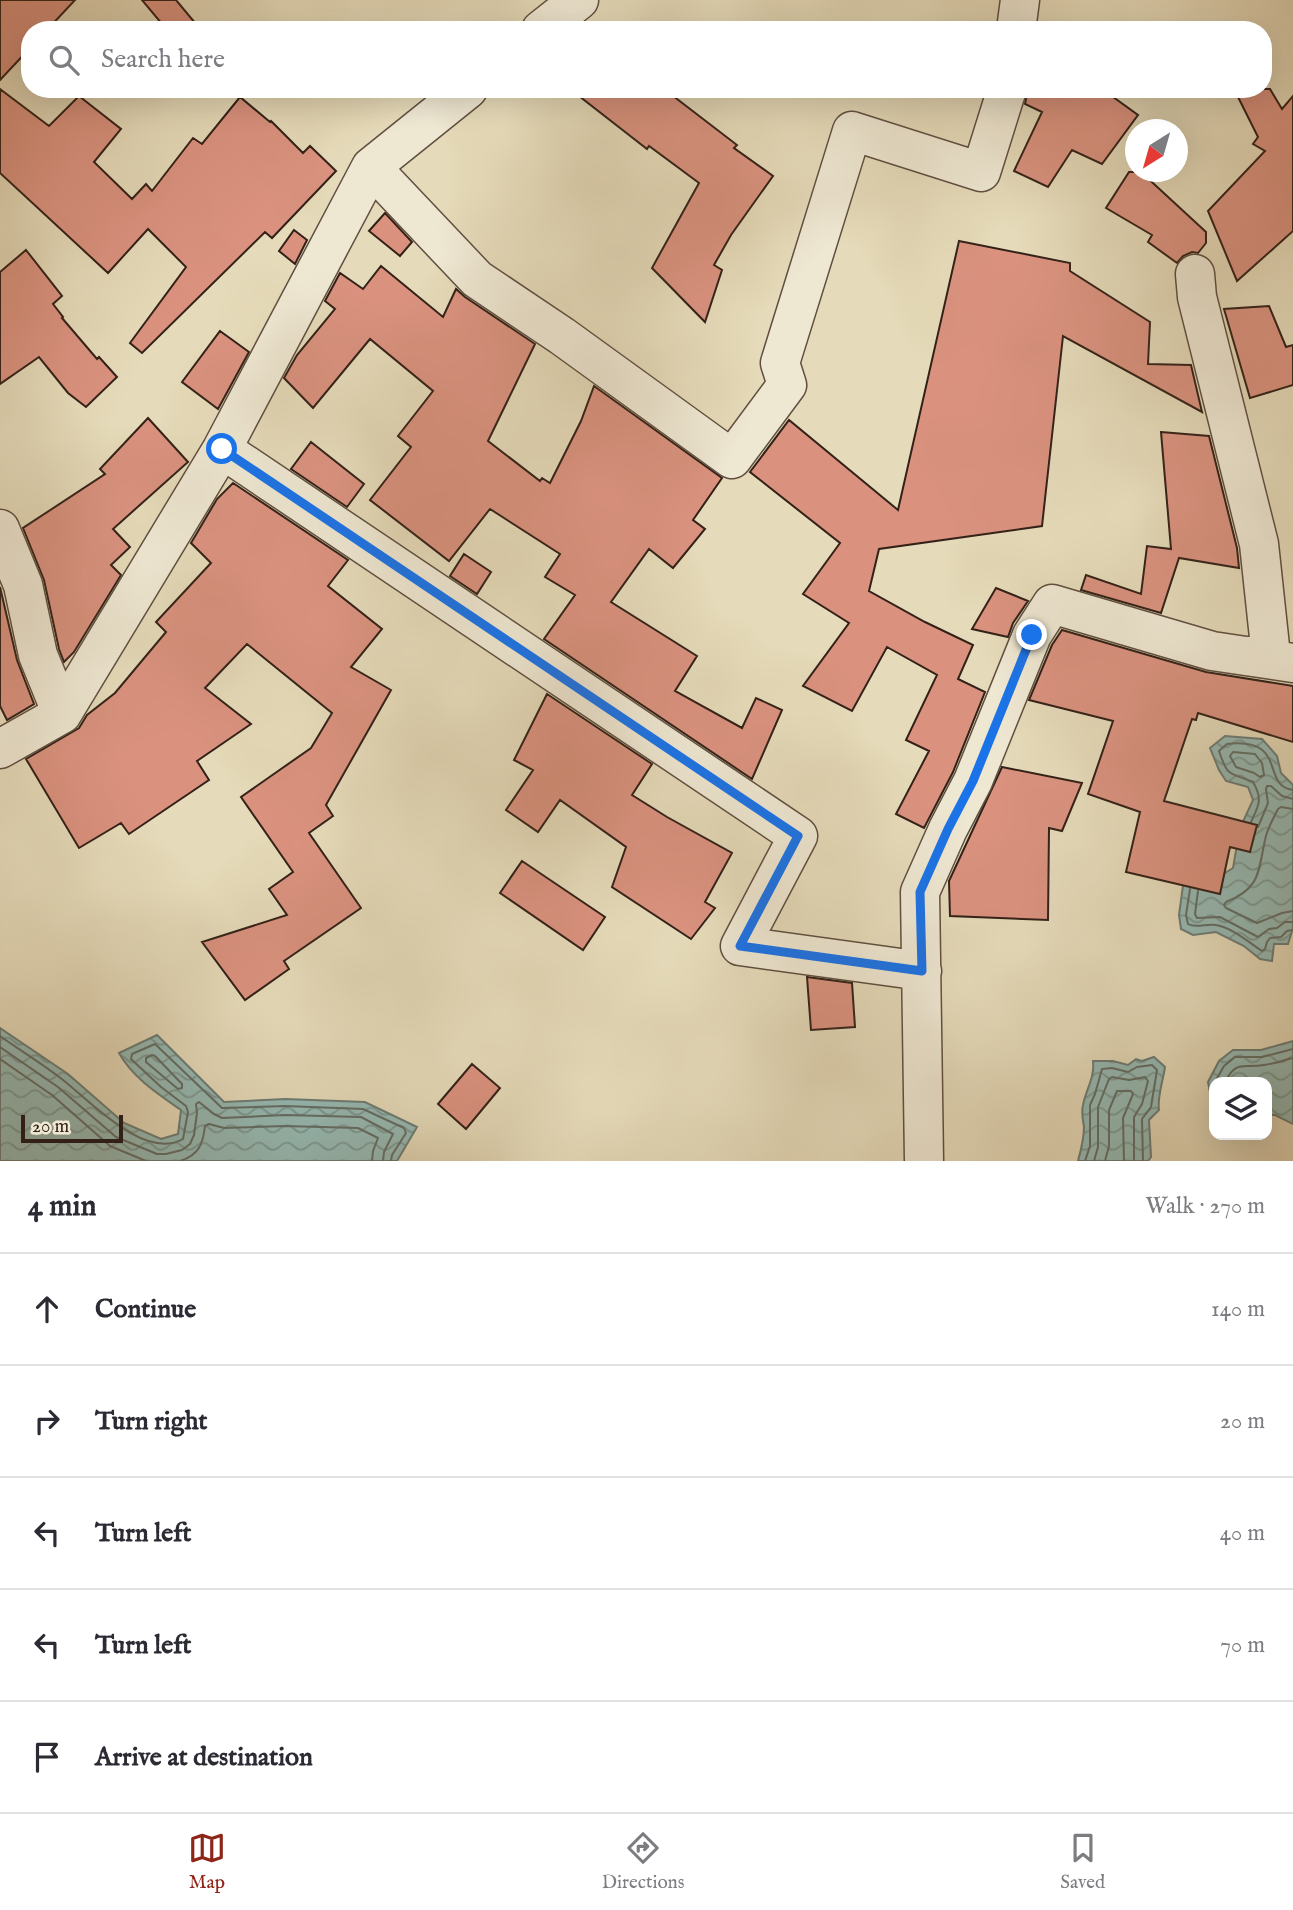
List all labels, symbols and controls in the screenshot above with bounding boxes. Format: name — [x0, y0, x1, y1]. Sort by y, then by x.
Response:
search box — [21, 21, 1272, 98]
icon: search — [45, 41, 83, 79]
text: Search here — [101, 43, 225, 76]
north arrow — [1125, 119, 1188, 182]
route start — [206, 433, 237, 464]
route end — [1016, 619, 1047, 650]
map controls — [1209, 1077, 1272, 1140]
button: layers — [1209, 1077, 1272, 1140]
scale bar — [21, 1112, 122, 1144]
text: 20 m — [32, 1115, 69, 1139]
text: 4 min — [28, 1188, 96, 1226]
text: Walk · 270 m — [1145, 1192, 1265, 1221]
icon: ahead — [28, 1290, 66, 1328]
text: Continue — [95, 1293, 196, 1326]
text: 140 m — [1211, 1295, 1265, 1324]
icon: right — [28, 1402, 66, 1440]
text: Turn right — [95, 1405, 208, 1438]
text: 20 m — [1220, 1407, 1265, 1436]
icon: left — [28, 1514, 66, 1552]
text: Turn left — [95, 1517, 192, 1550]
text: 40 m — [1220, 1519, 1265, 1548]
icon: left — [28, 1626, 66, 1664]
text: Turn left — [95, 1629, 192, 1662]
text: 70 m — [1220, 1631, 1265, 1660]
icon: arrive — [28, 1738, 66, 1776]
text: Arrive at destination — [95, 1741, 313, 1774]
tab: Map — [188, 1829, 226, 1895]
tab: Directions — [602, 1829, 684, 1895]
tab: Saved — [1060, 1829, 1105, 1895]

